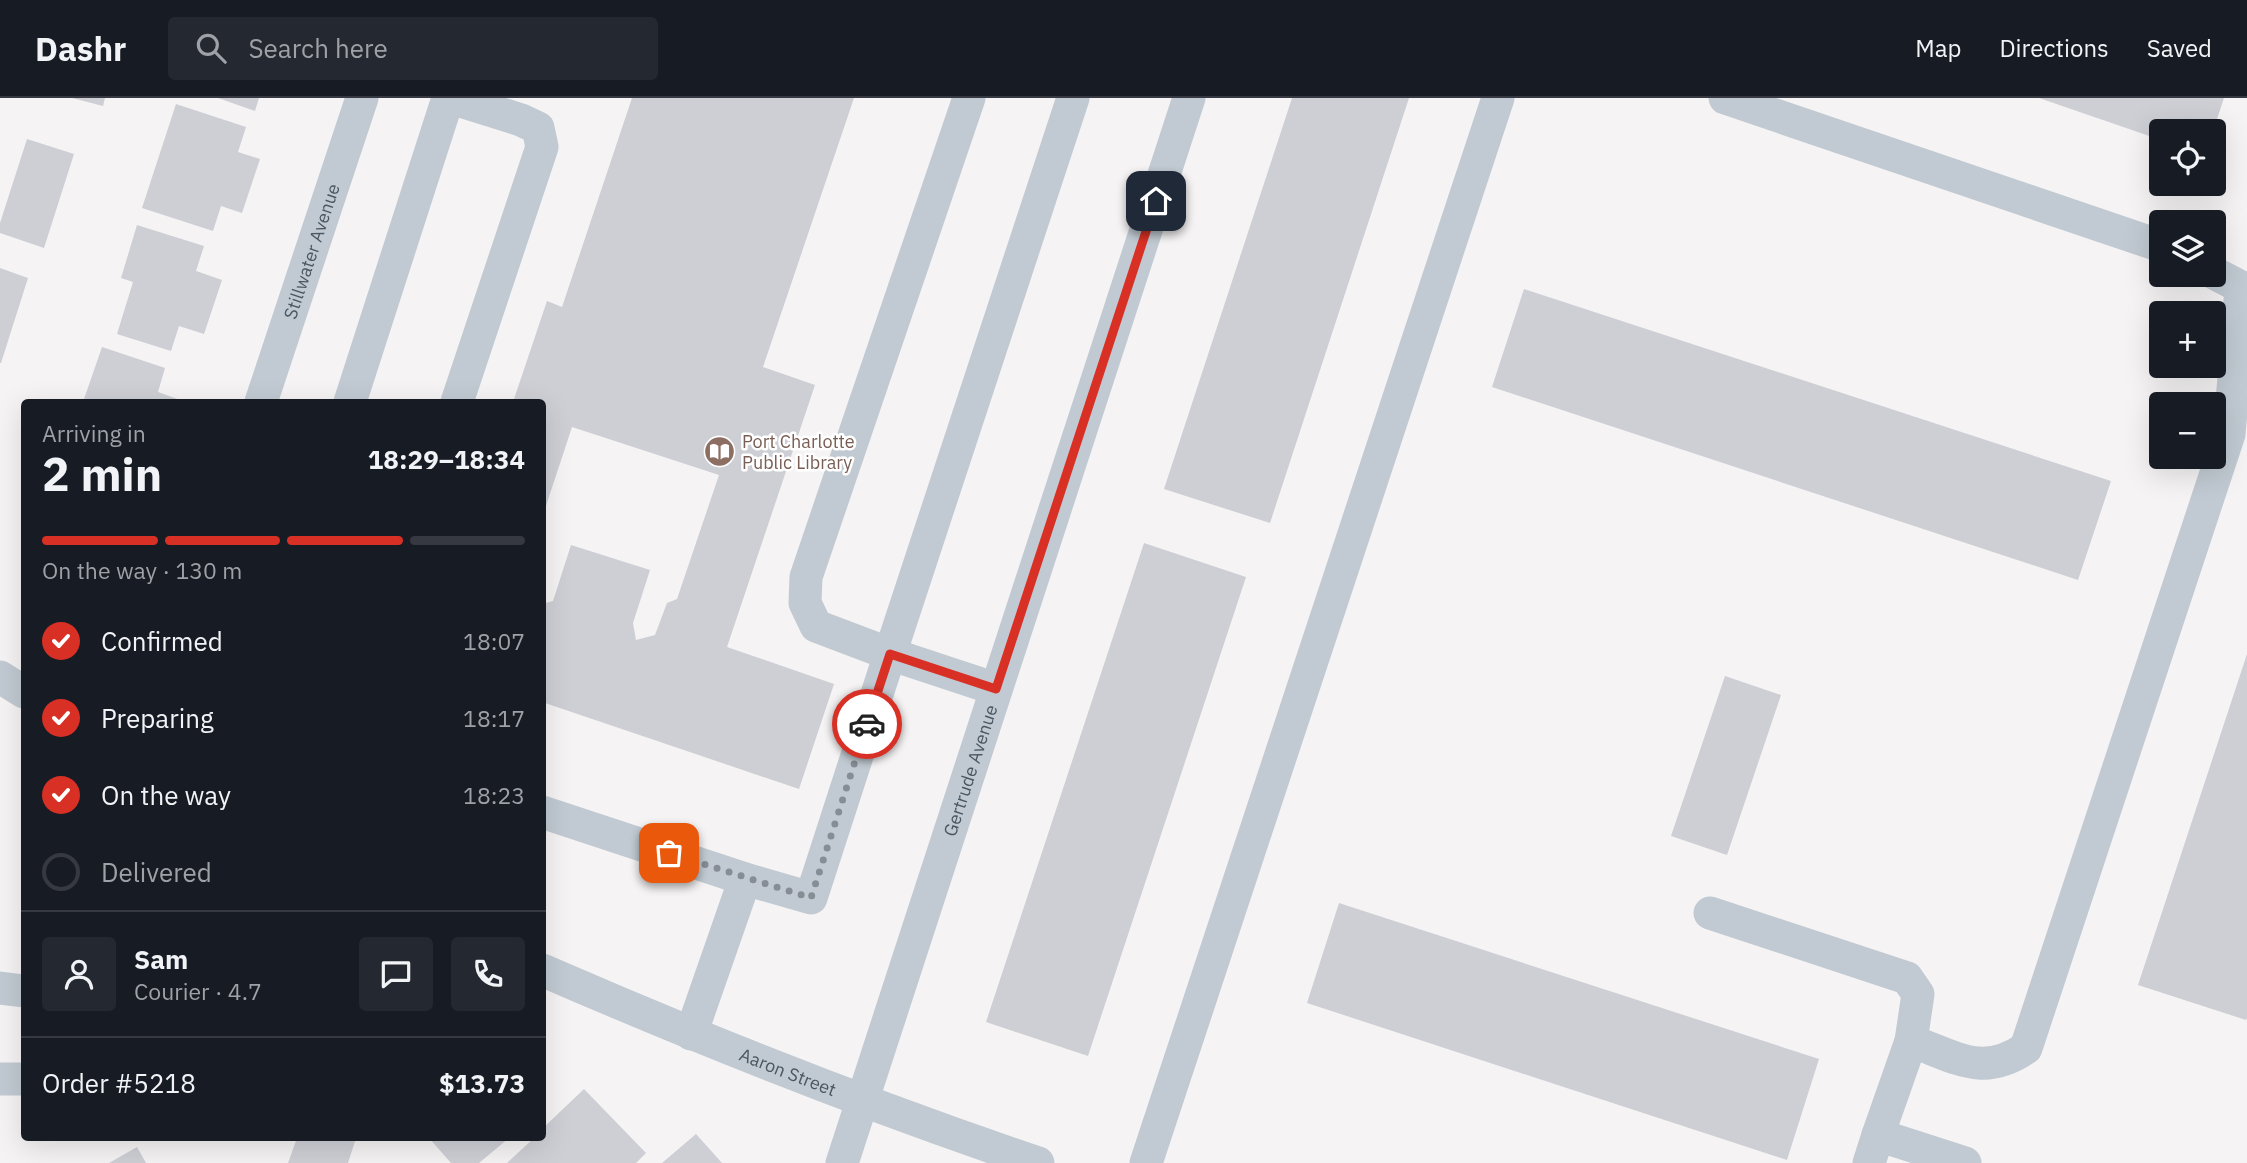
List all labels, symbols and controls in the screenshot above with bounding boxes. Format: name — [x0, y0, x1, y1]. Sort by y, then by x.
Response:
search box — [168, 17, 658, 80]
text: Dashr — [35, 27, 126, 70]
icon: search — [192, 29, 230, 67]
text: Search here — [248, 31, 388, 65]
text: Map — [1915, 32, 1961, 64]
text: Directions — [1999, 32, 2109, 64]
text: Saved — [2147, 32, 2212, 64]
map controls — [2149, 119, 2226, 469]
button: locate — [2149, 119, 2226, 196]
pin — [1126, 171, 1186, 231]
street label: Stillwater Avenue — [278, 180, 344, 322]
icon: home — [1137, 182, 1175, 220]
button: layers — [2149, 210, 2226, 287]
button: + — [2149, 301, 2226, 378]
button: − — [2149, 392, 2226, 469]
text: Arriving in — [42, 418, 146, 448]
place label: Port Charlotte Public Library — [742, 430, 855, 474]
library icon: Port Charlotte Public Library — [702, 434, 736, 468]
text: 18:29–18:34 — [368, 442, 525, 476]
text: 2 min — [42, 444, 162, 504]
text: On the way · 130 m — [42, 555, 242, 585]
icon: check — [42, 622, 80, 660]
text: Confirmed — [101, 624, 223, 658]
text: 18:07 — [463, 626, 525, 656]
courier — [832, 689, 902, 759]
icon: check — [42, 699, 80, 737]
text: Preparing — [101, 701, 214, 735]
street label: Gertrude Avenue — [938, 702, 1002, 839]
text: 18:17 — [463, 703, 525, 733]
icon: car — [848, 705, 886, 743]
icon: check — [42, 776, 80, 814]
text: On the way — [101, 778, 231, 812]
text: 18:23 — [463, 780, 525, 810]
pin — [639, 823, 699, 883]
icon: bag — [650, 834, 688, 872]
text: Delivered — [101, 855, 212, 889]
button: person — [42, 937, 116, 1011]
button: chat — [359, 937, 433, 1011]
button: phone — [451, 937, 525, 1011]
text: Sam — [134, 942, 188, 976]
text: Courier · 4.7 — [134, 976, 262, 1006]
street label: Aaron Street — [736, 1042, 839, 1101]
text: Order #5218 — [42, 1066, 196, 1100]
text: $13.73 — [439, 1066, 525, 1100]

